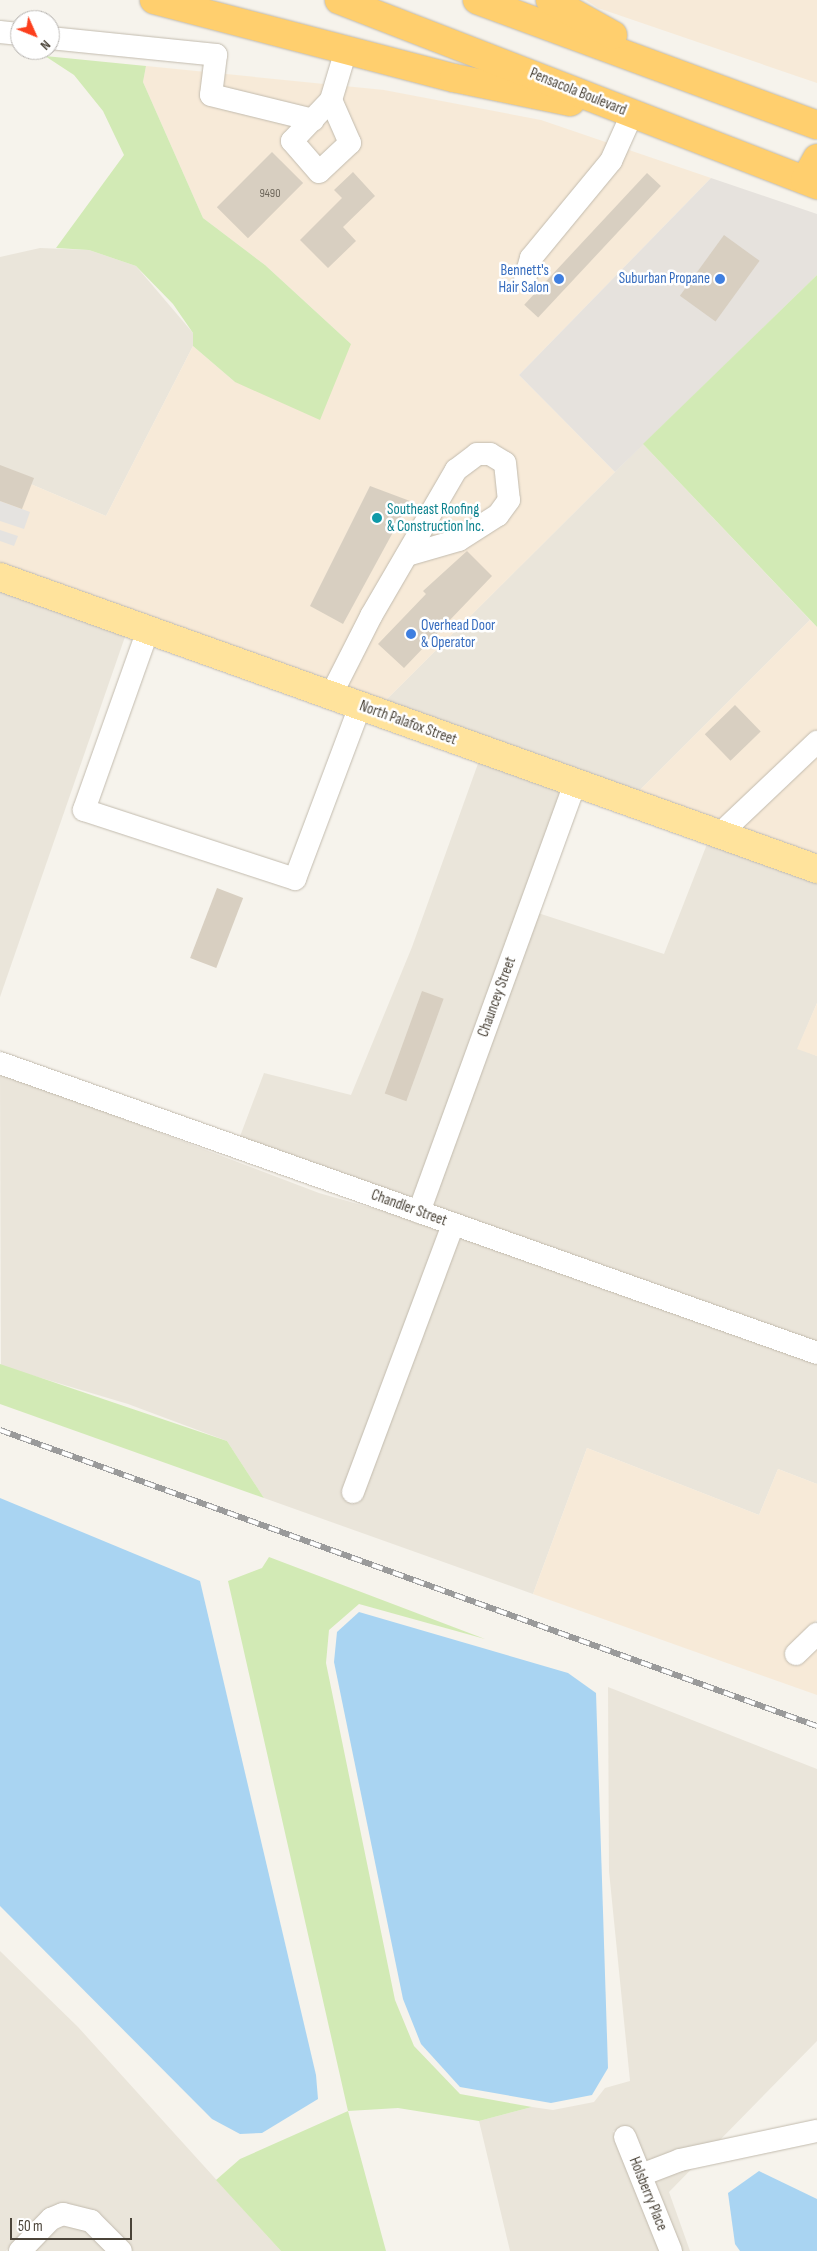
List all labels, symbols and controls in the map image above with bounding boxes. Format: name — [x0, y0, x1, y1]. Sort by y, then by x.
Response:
north arrow — [10, 10, 60, 60]
text: N — [37, 36, 54, 54]
street label: Pensacola Boulevard — [527, 64, 629, 120]
house number: 9490 — [259, 187, 281, 201]
place label: Bennett's Hair Salon — [498, 261, 549, 296]
place label: Suburban Propane — [619, 270, 710, 288]
marker: Bennett's Hair Salon — [553, 273, 565, 285]
marker: Suburban Propane — [714, 273, 726, 285]
place label: Southeast Roofing & Construction Inc. — [387, 500, 484, 535]
marker: Southeast Roofing & Construction Inc. — [371, 512, 383, 524]
place label: Overhead Door & Operator — [421, 616, 495, 651]
marker: Overhead Door & Operator — [405, 628, 417, 640]
street label: North Palafox Street — [357, 697, 459, 749]
street label: Chauncey Street — [474, 955, 520, 1039]
street label: Chandler Street — [369, 1186, 449, 1230]
street label: Holsberry Place — [625, 2154, 671, 2234]
scale bar — [12, 2208, 135, 2240]
text: 50 m — [18, 2217, 43, 2236]

